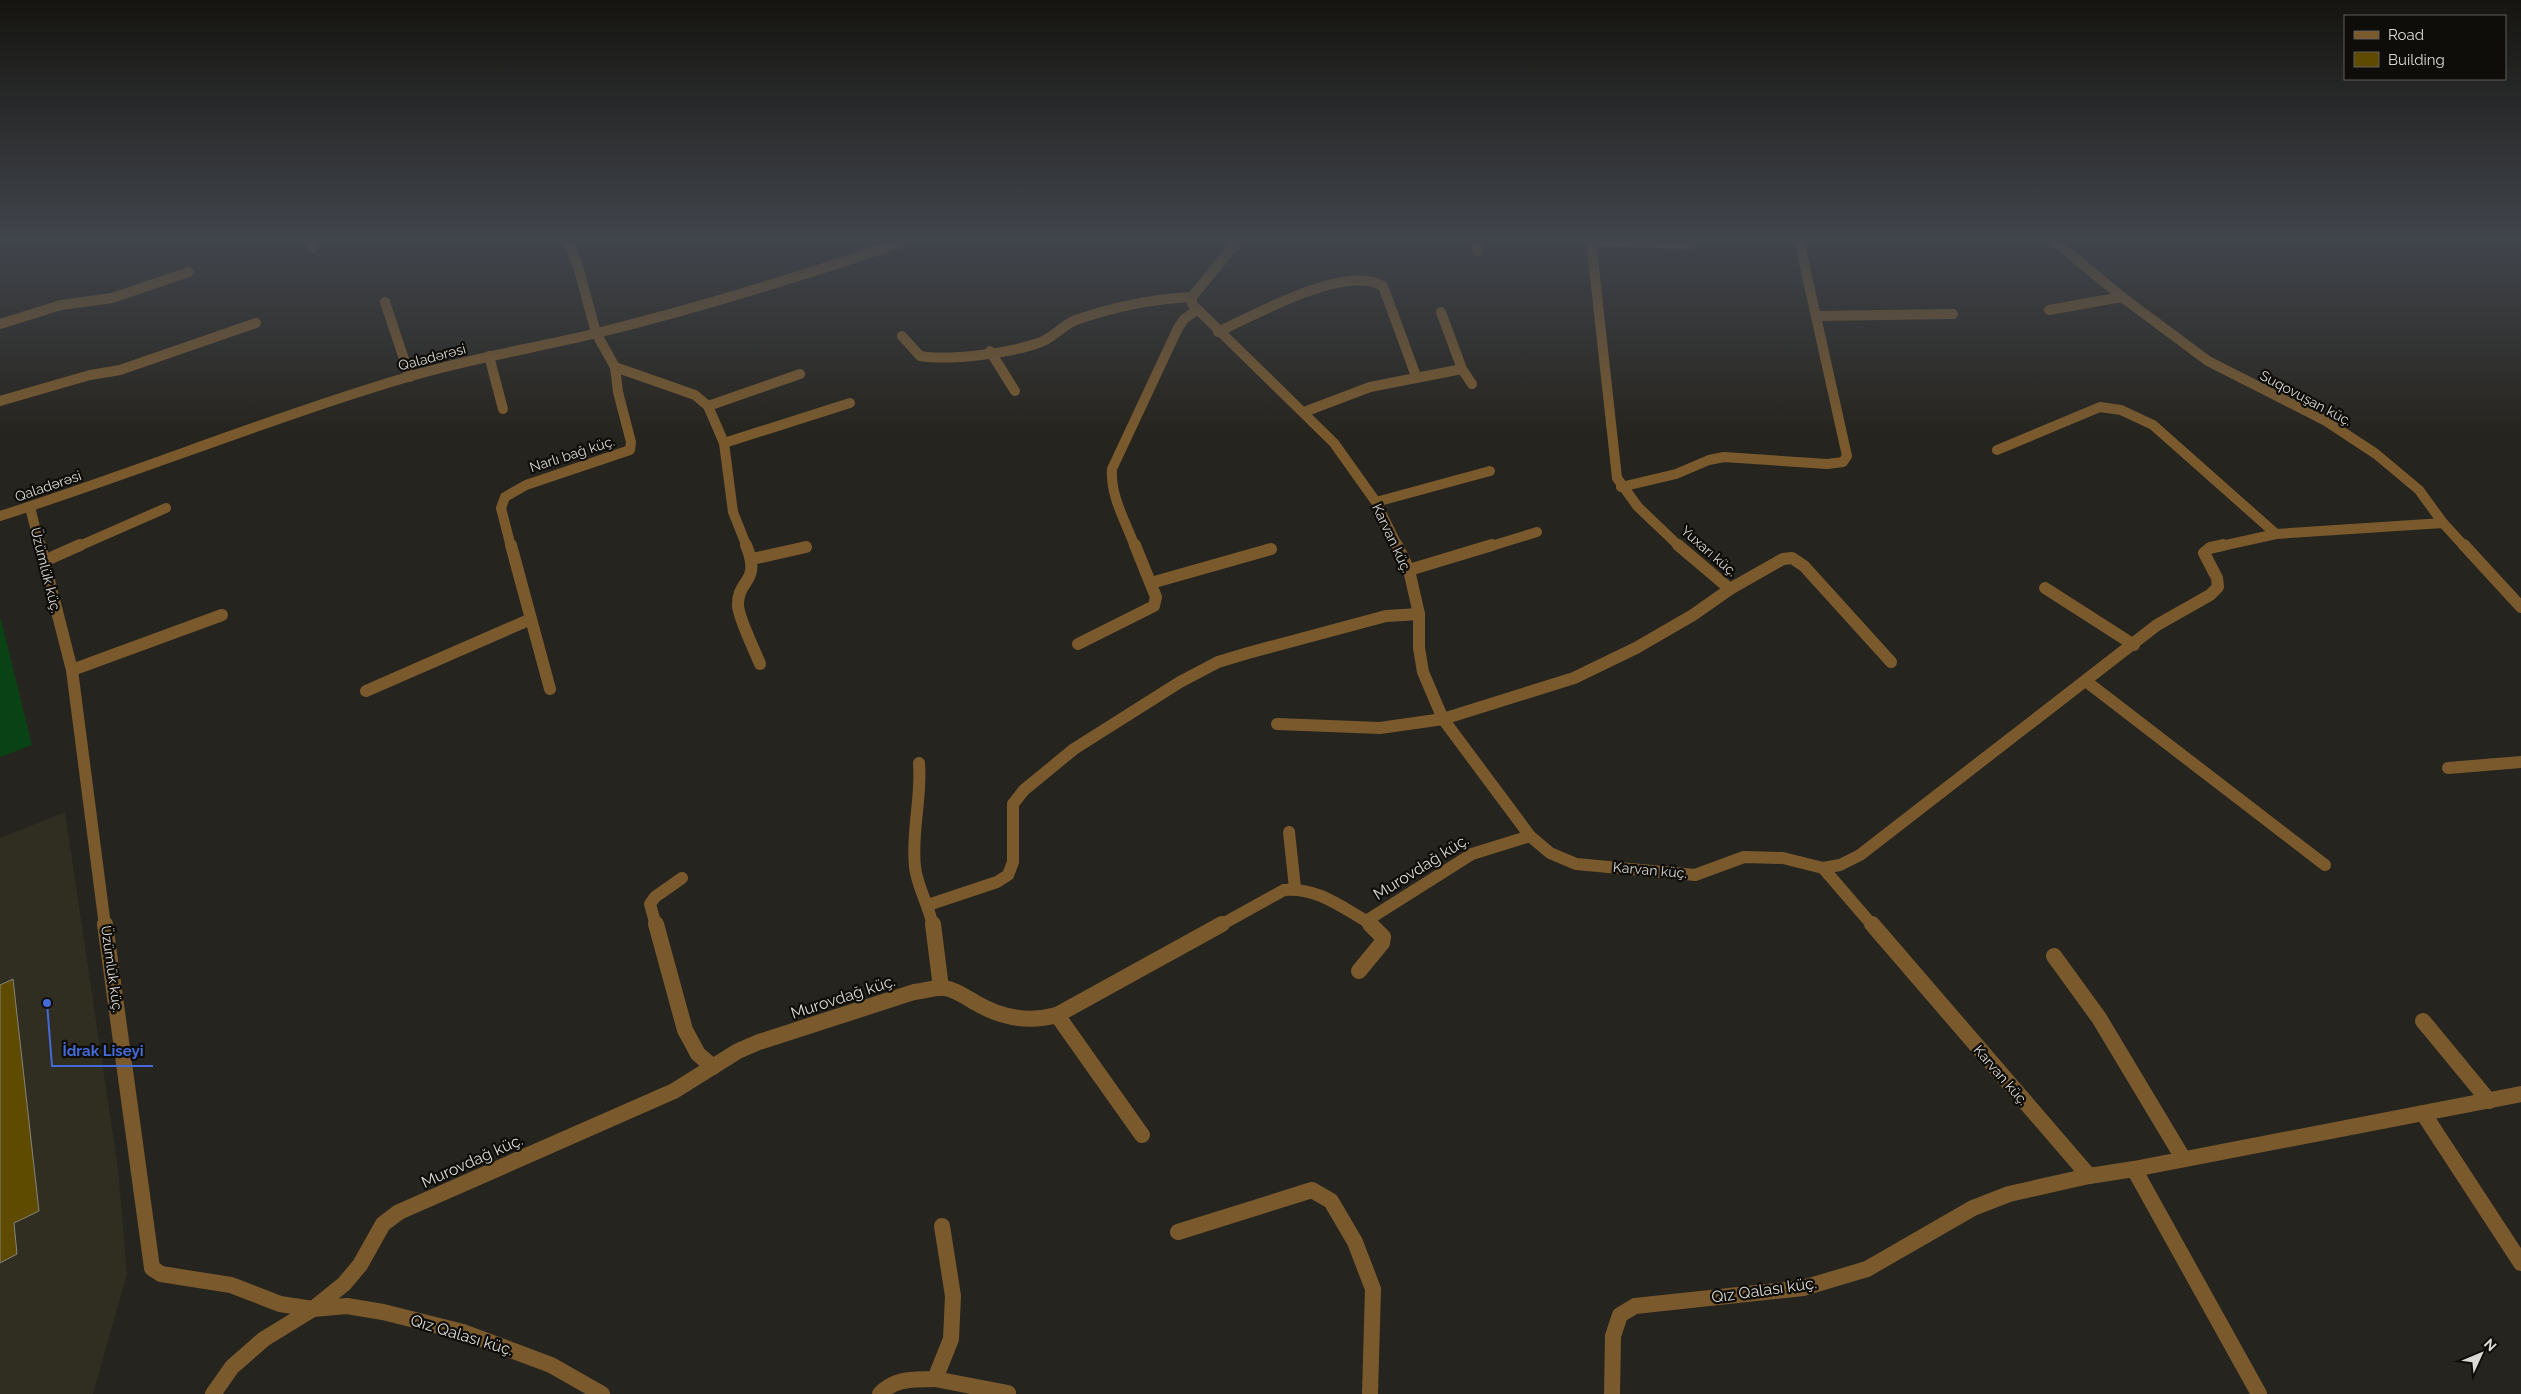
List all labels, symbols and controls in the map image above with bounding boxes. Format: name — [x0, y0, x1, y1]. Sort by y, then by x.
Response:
legend — [2344, 15, 2506, 80]
text: Road — [2388, 26, 2424, 44]
text: Building — [2388, 51, 2445, 69]
street label: Qaladərəsi — [396, 340, 468, 374]
street label: Suqovuşan küç. — [2257, 367, 2355, 429]
street label: Narlı bağ küç. — [528, 433, 616, 475]
street label: Qaladərəsi — [13, 467, 83, 505]
street label: Karvan küç. — [1369, 501, 1415, 575]
street label: Yuxarı küç. — [1678, 522, 1740, 580]
street label: Üzümlük küç. — [28, 525, 66, 615]
street label: Murovdağ küç. — [1370, 830, 1472, 904]
street label: Karvan küç. — [1612, 859, 1688, 881]
street label: Üzümlük küç. — [98, 924, 128, 1014]
street label: Murovdağ küç. — [788, 971, 898, 1023]
callout: İdrak Liseyi — [52, 1036, 153, 1066]
text: İdrak Liseyi — [63, 1042, 144, 1060]
street label: Karvan küç. — [1971, 1042, 2031, 1108]
street label: Murovdağ küç. — [418, 1130, 526, 1192]
street label: Qız Qalası küç. — [1710, 1273, 1818, 1307]
street label: Qız Qalası küç. — [408, 1310, 516, 1360]
north arrow — [2456, 1329, 2506, 1379]
text: N — [2481, 1336, 2500, 1354]

